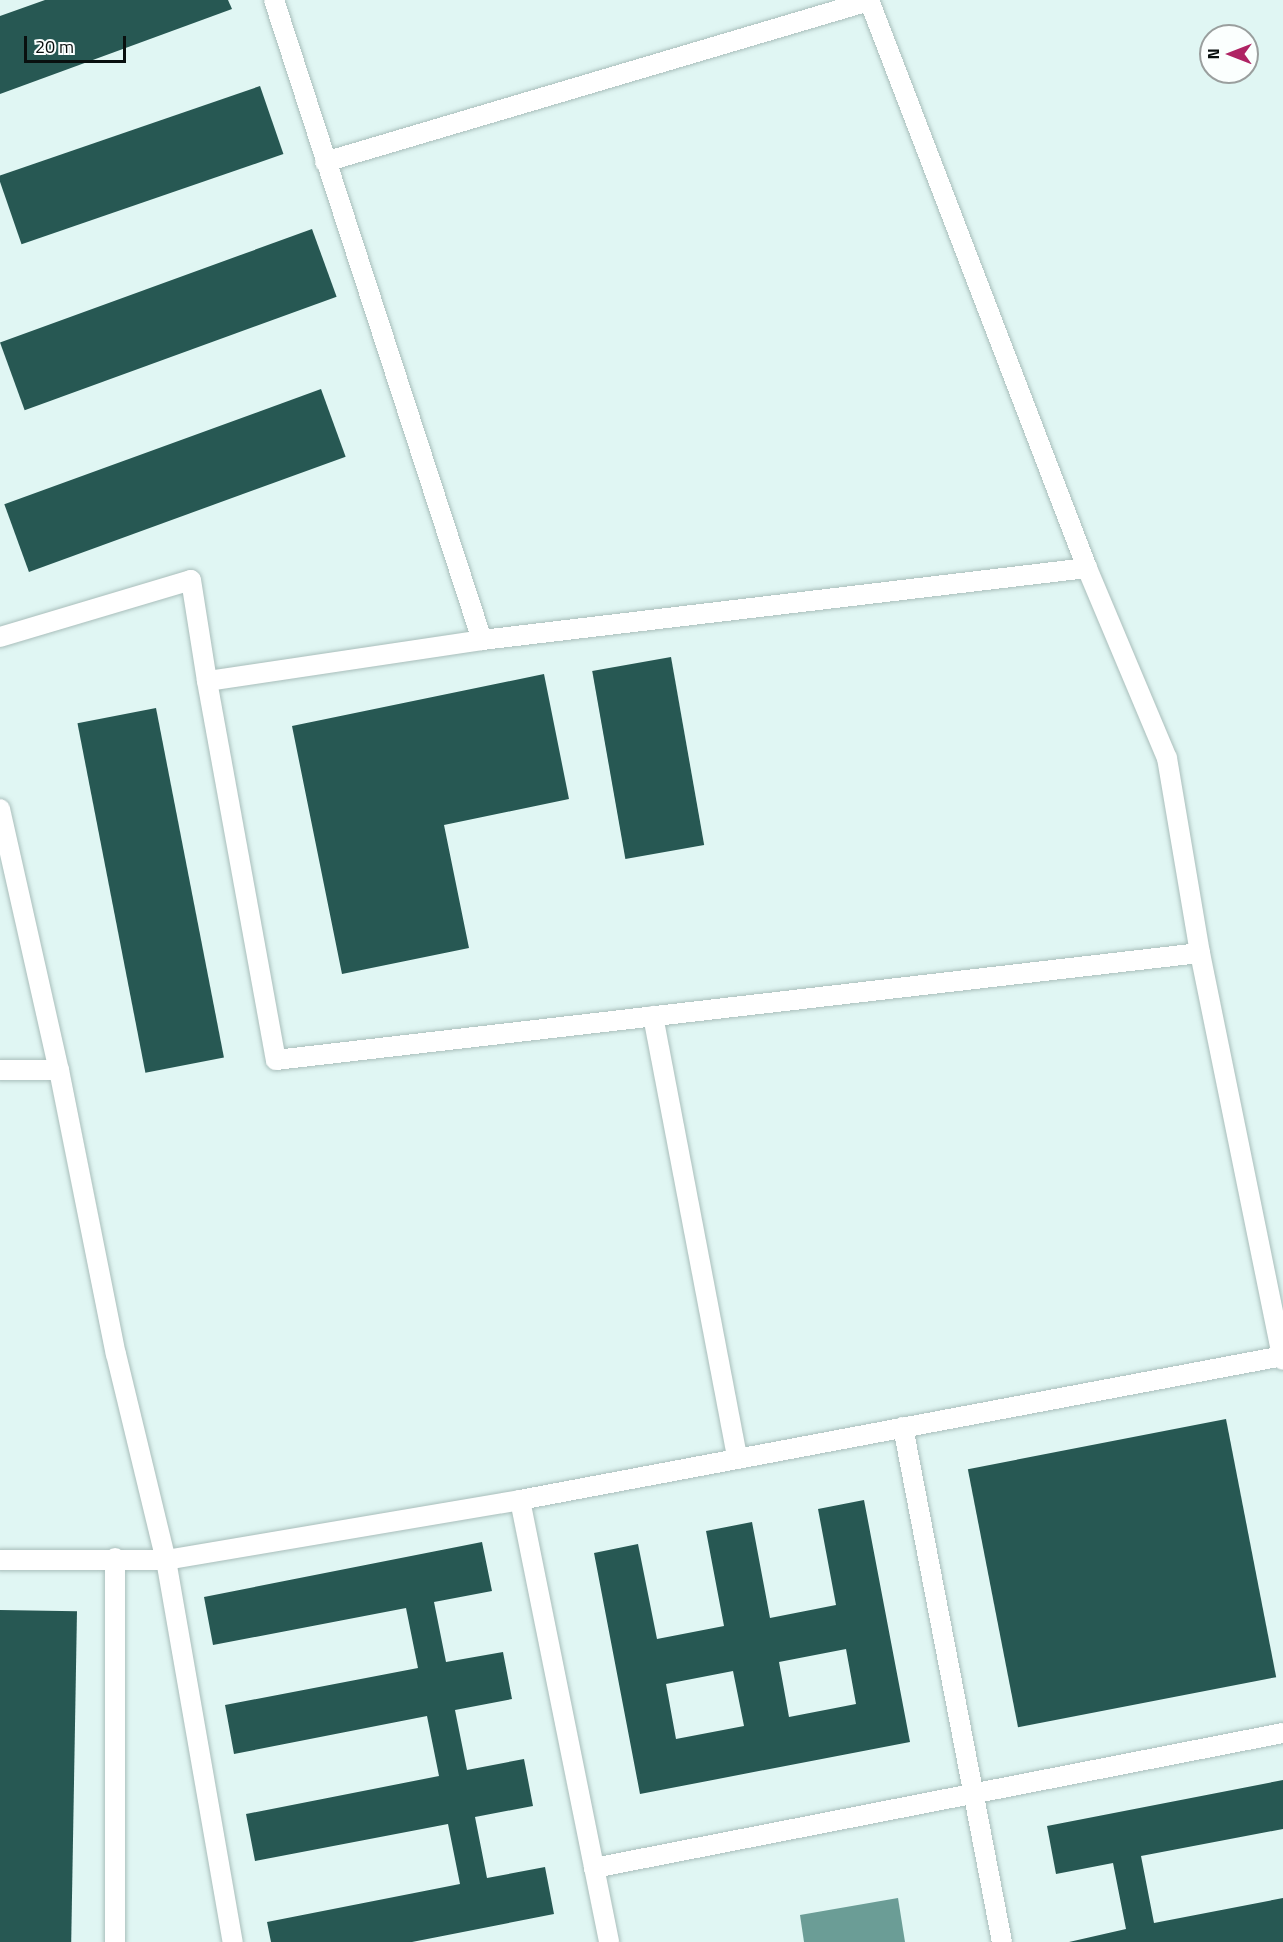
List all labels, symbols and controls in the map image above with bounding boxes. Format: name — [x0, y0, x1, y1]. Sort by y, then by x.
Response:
scale bar — [27, 24, 129, 62]
north arrow — [1199, 24, 1259, 84]
text: 20 m — [35, 33, 74, 60]
text: N — [1201, 48, 1225, 60]

